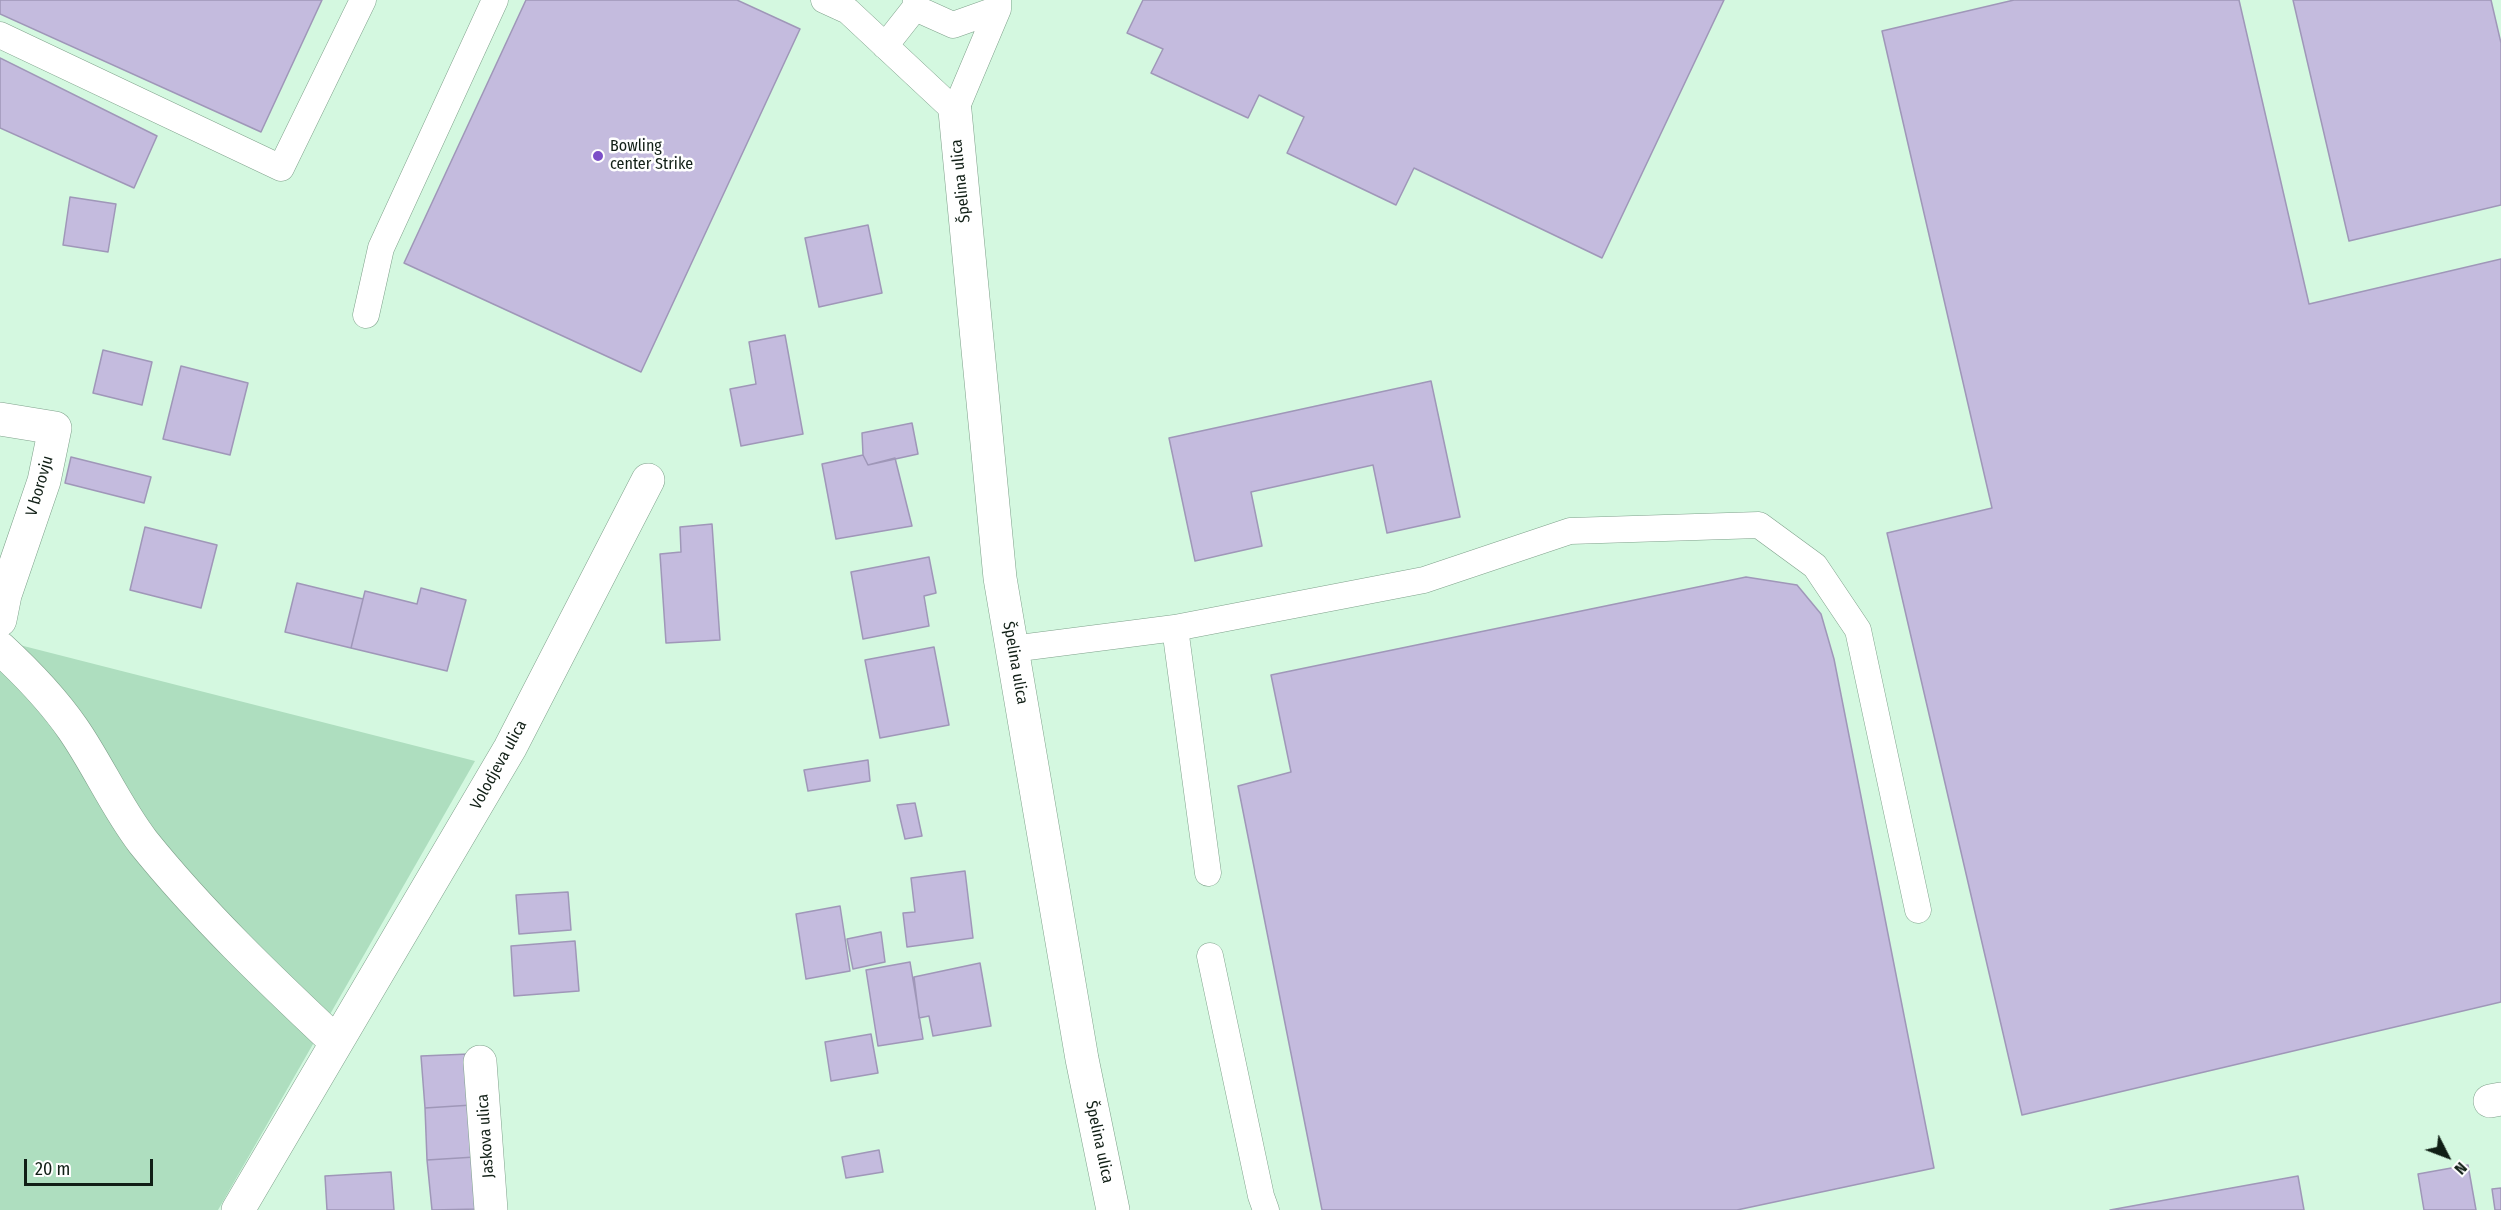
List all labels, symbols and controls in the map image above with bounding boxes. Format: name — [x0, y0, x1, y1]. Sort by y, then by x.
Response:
place label: Bowling center Strike — [610, 137, 693, 175]
street label: Špelina ulica — [947, 138, 975, 224]
marker: Bowling center Strike — [591, 149, 605, 163]
street label: V borovju — [22, 454, 58, 518]
street label: Špelina ulica — [998, 620, 1032, 706]
street label: Volodjeva ulica — [467, 717, 531, 813]
street label: Jaskova ulica — [473, 1093, 499, 1179]
street label: Špelina ulica — [1081, 1099, 1117, 1185]
north arrow — [2417, 1126, 2477, 1186]
scale bar — [27, 1147, 156, 1185]
text: 20 m — [35, 1158, 70, 1180]
text: N — [2450, 1158, 2471, 1178]

